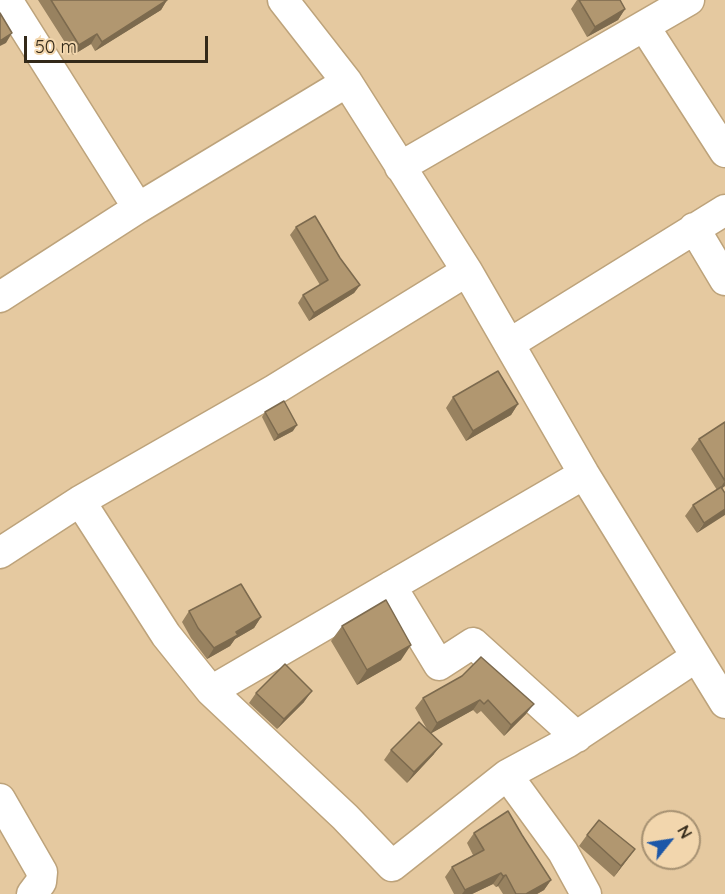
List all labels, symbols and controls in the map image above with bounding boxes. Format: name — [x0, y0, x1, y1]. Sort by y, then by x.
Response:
scale bar — [27, 24, 212, 62]
text: 50 m — [35, 35, 77, 58]
north arrow — [641, 810, 701, 870]
text: N — [673, 822, 696, 842]

